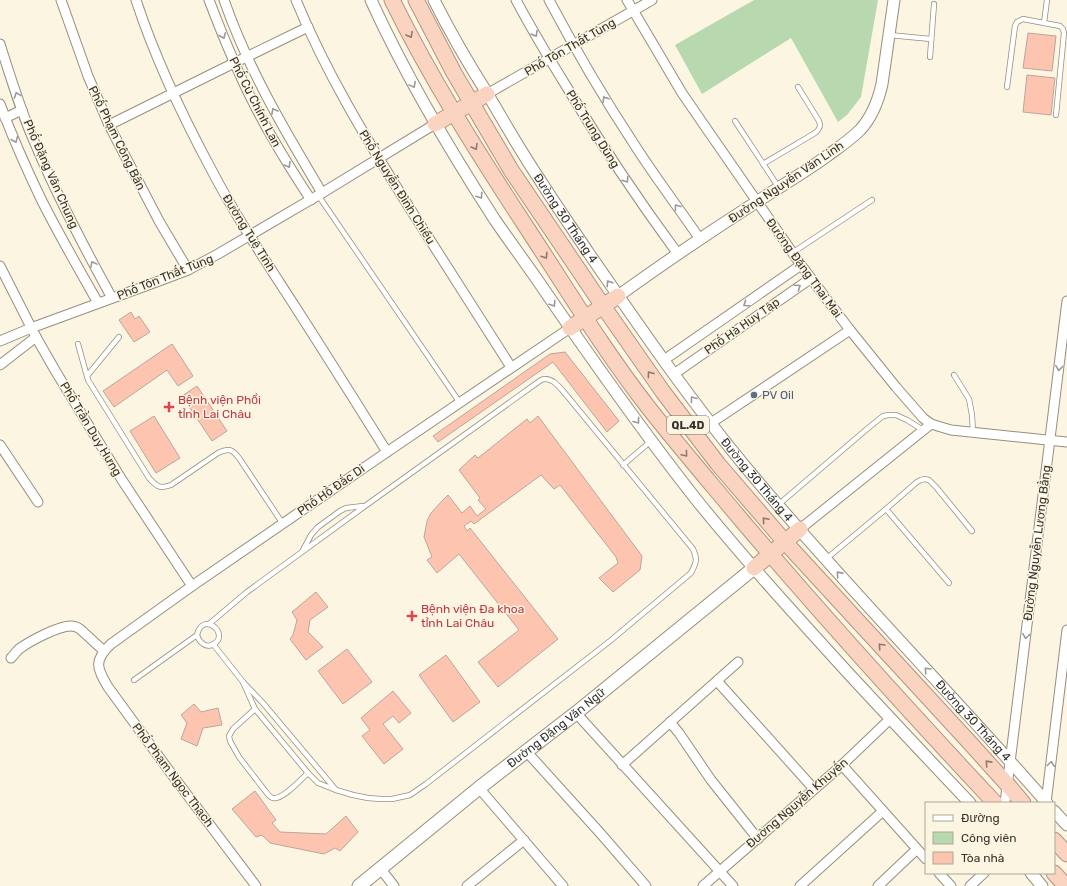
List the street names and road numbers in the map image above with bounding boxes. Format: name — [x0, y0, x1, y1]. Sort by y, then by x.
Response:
street label: Phố Tôn Thất Tùng — [522, 15, 618, 79]
street label: Phố Cù Chính Lan — [226, 54, 284, 149]
street label: Phố Phạm Công Bân — [86, 83, 149, 192]
street label: Phố Trung Dũng — [563, 87, 623, 171]
street label: Phố Đặng Văn Chung — [21, 117, 82, 231]
street label: Phố Nguyễn Đình Chiểu — [356, 127, 438, 247]
street label: Đường Nguyễn Văn Linh — [726, 138, 846, 226]
street label: Đường 30 Tháng 4 — [531, 171, 601, 266]
street label: Đường Tuệ Tĩnh — [220, 192, 278, 274]
street label: Đường Đặng Thai Mai — [763, 216, 845, 320]
street label: Phố Tôn Thất Tùng — [115, 251, 215, 303]
street label: Phố Hà Huy Tập — [701, 294, 782, 357]
street label: Phố Trần Duy Hưng — [57, 379, 125, 479]
road number: QL.4D — [667, 416, 709, 434]
street label: Đường 30 Tháng 4 — [718, 435, 796, 525]
street label: Phố Hồ Đắc Di — [294, 461, 367, 518]
street label: Đường Nguyễn Lương Bằng — [1020, 464, 1054, 622]
street label: Đường 30 Tháng 4 — [933, 677, 1014, 765]
street label: Đường Đặng Văn Ngữ — [504, 685, 608, 771]
street label: Phố Phạm Ngọc Thạch — [129, 720, 217, 830]
street label: Đường Nguyễn Khuyến — [743, 755, 851, 851]

